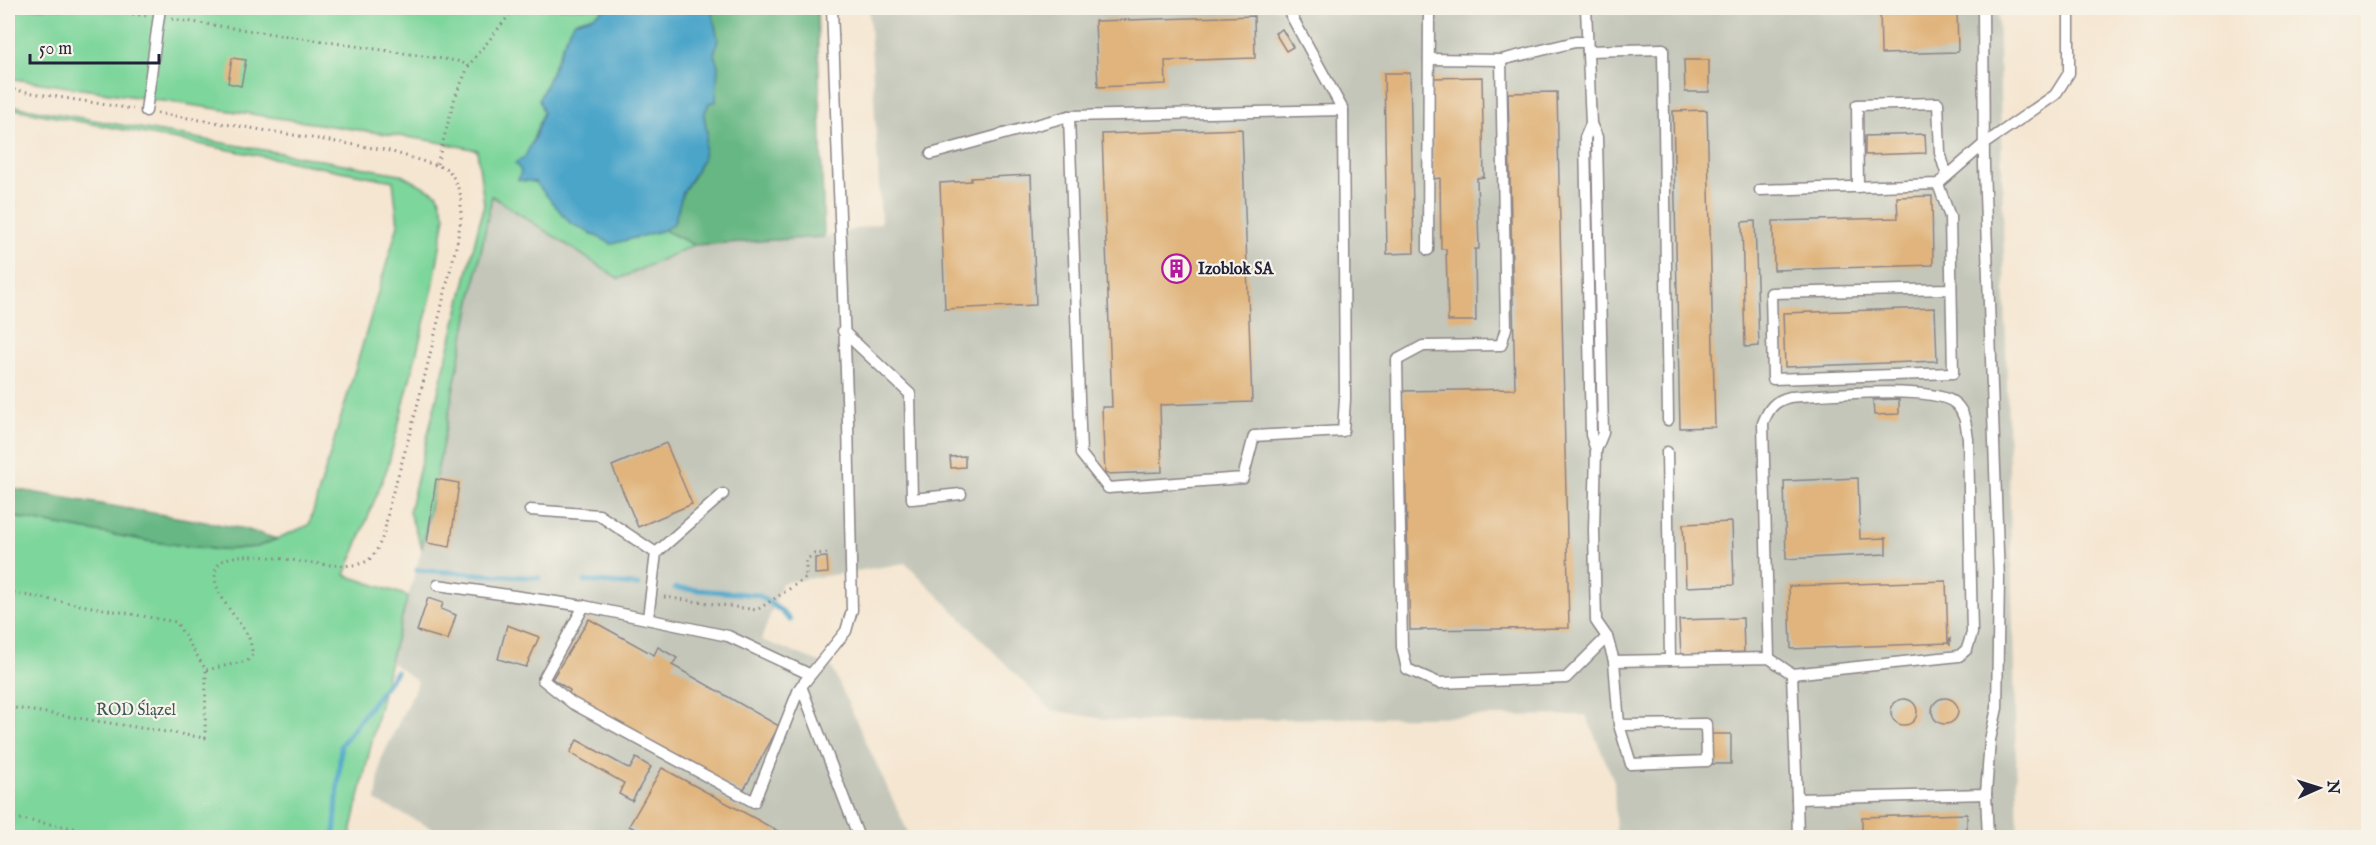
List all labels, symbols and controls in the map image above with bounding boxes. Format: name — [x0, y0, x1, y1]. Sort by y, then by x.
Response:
scale bar — [30, 27, 159, 65]
text: 50 m — [39, 38, 72, 61]
building icon: Izoblok SA — [1161, 252, 1193, 284]
place label: Izoblok SA — [1198, 260, 1274, 280]
park label: ROD Ślązel — [96, 699, 177, 721]
north arrow — [2289, 758, 2349, 818]
text: N — [2322, 779, 2342, 795]

